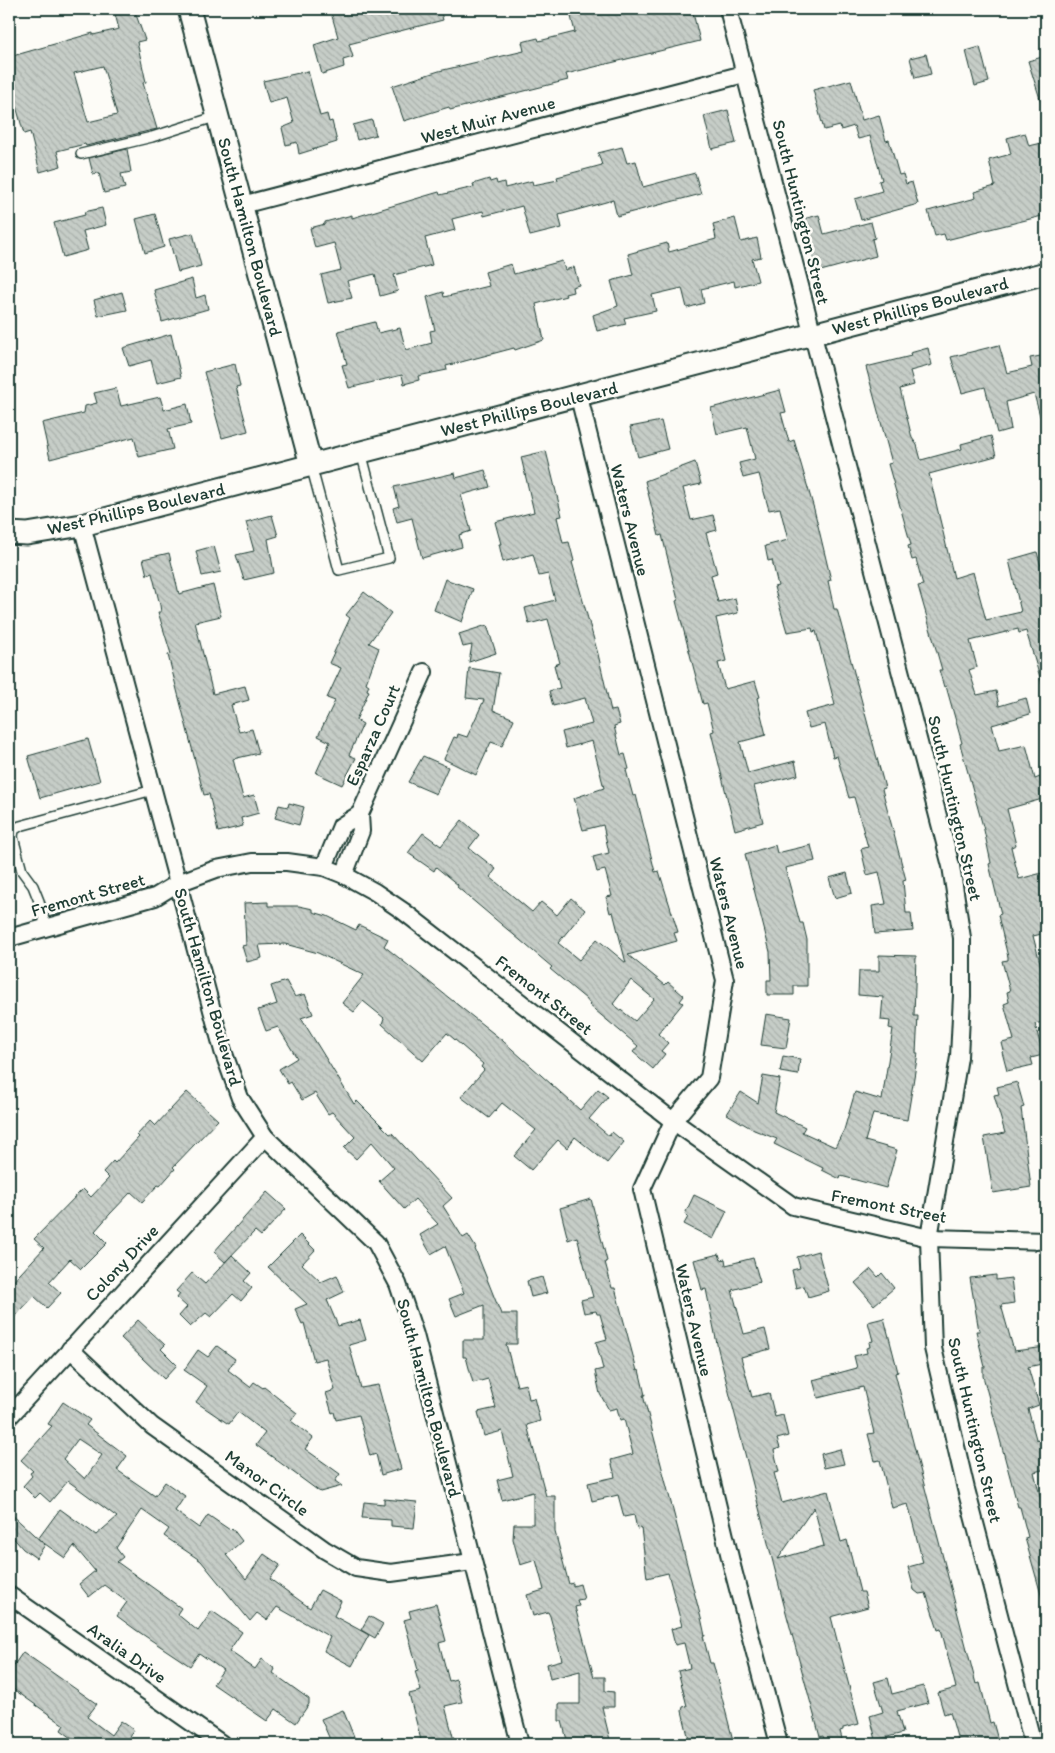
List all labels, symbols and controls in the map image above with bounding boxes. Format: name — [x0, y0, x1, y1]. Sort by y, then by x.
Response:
street label: West Muir Avenue — [418, 91, 558, 149]
street label: South Huntington Street — [767, 117, 835, 307]
street label: South Hamilton Boulevard — [213, 135, 287, 339]
street label: West Phillips Boulevard — [829, 272, 1011, 340]
street label: West Phillips Boulevard — [438, 376, 620, 442]
street label: Waters Avenue — [605, 462, 655, 578]
street label: West Phillips Boulevard — [45, 478, 227, 540]
street label: Esparza Court — [341, 681, 405, 789]
street label: South Huntington Street — [923, 713, 987, 903]
street label: Waters Avenue — [704, 855, 754, 971]
street label: Fremont Street — [29, 868, 148, 922]
street label: South Hamilton Boulevard — [169, 885, 247, 1089]
street label: Fremont Street — [491, 950, 597, 1040]
street label: Fremont Street — [829, 1184, 949, 1228]
street label: Colony Drive — [81, 1220, 163, 1306]
street label: Waters Avenue — [670, 1262, 718, 1378]
street label: South Hamilton Boulevard — [392, 1296, 466, 1500]
street label: South Huntington Street — [943, 1335, 1007, 1525]
street label: Manor Circle — [220, 1445, 314, 1521]
street label: Aralia Drive — [83, 1618, 171, 1688]

